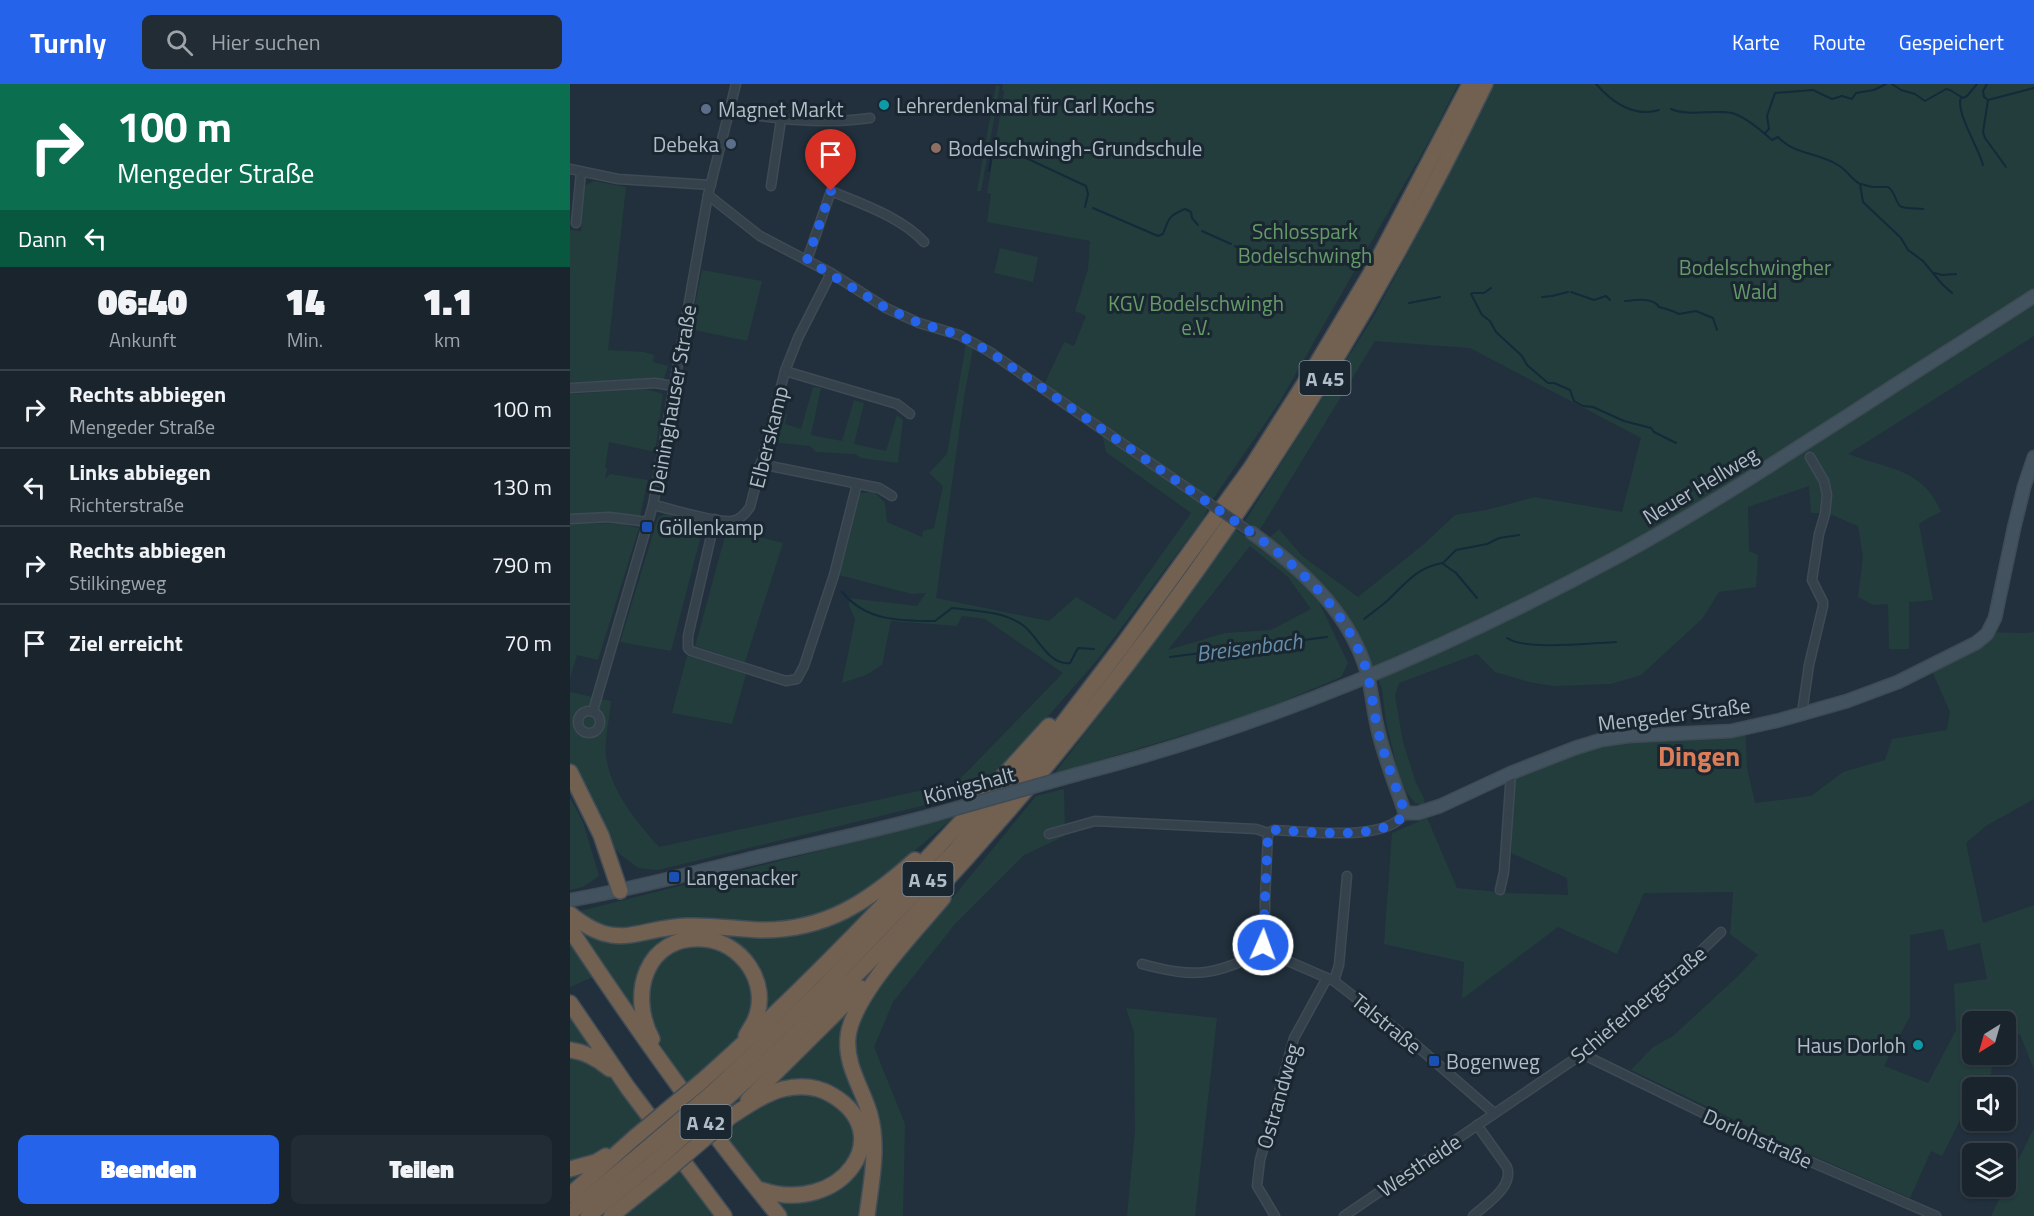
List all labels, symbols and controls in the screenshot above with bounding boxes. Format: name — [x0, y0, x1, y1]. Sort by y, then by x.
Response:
search box — [142, 15, 562, 69]
text: Turnly — [30, 21, 106, 64]
text: Hier suchen — [211, 25, 321, 59]
icon: search — [163, 26, 196, 59]
text: Karte — [1732, 26, 1780, 58]
text: Route — [1813, 26, 1866, 58]
text: Gespeichert — [1899, 26, 2004, 58]
place label: Lehrerdenkmal für Carl Kochs — [896, 89, 1155, 121]
place label: Magnet Markt — [718, 93, 844, 125]
text: 100 m — [117, 94, 232, 158]
marker: Lehrerdenkmal für Carl Kochs — [877, 98, 891, 112]
marker: Magnet Markt — [699, 102, 713, 116]
icon: right — [18, 108, 96, 186]
place label: Debeka — [653, 128, 719, 160]
pin — [805, 129, 856, 191]
place label: Bodelschwingh-Grundschule — [948, 132, 1202, 164]
marker: Debeka — [724, 137, 738, 151]
icon: arrive — [814, 138, 847, 171]
marker: Bodelschwingh-Grundschule — [929, 141, 943, 155]
text: Mengeder Straße — [117, 152, 314, 193]
park label: Schlosspark Bodelschwingh — [1238, 215, 1372, 271]
text: Dann — [18, 222, 67, 256]
icon: left — [79, 222, 112, 255]
park label: Bodelschwingher Wald — [1679, 251, 1831, 307]
text: 06:40 — [98, 274, 187, 329]
text: 14 — [285, 274, 325, 329]
text: 1.1 — [422, 274, 472, 329]
park label: KGV Bodelschwingh e.V. — [1108, 287, 1284, 343]
street label: Deininghauser Straße — [640, 302, 704, 496]
text: Ankunft — [109, 324, 176, 355]
text: Min. — [287, 324, 323, 355]
text: km — [434, 324, 460, 355]
road number: A 45 — [1300, 361, 1350, 395]
text: Rechts abbiegen — [69, 377, 226, 411]
street label: Elberskamp — [740, 383, 796, 491]
text: 100 m — [492, 392, 552, 426]
icon: right — [18, 393, 51, 426]
text: Mengeder Straße — [69, 411, 215, 442]
street label: Neuer Hellweg — [1636, 438, 1764, 532]
text: Links abbiegen — [69, 455, 211, 489]
text: 130 m — [492, 470, 552, 504]
icon: left — [18, 471, 51, 504]
text: Richterstraße — [69, 489, 184, 520]
place label: Göllenkamp — [659, 511, 764, 543]
marker: Göllenkamp — [640, 520, 654, 534]
text: Rechts abbiegen — [69, 533, 226, 567]
text: 790 m — [492, 548, 552, 582]
icon: right — [18, 549, 51, 582]
text: Stilkingweg — [69, 567, 166, 598]
water label: Breisenbach — [1194, 624, 1305, 670]
text: Ziel erreicht — [69, 626, 183, 660]
text: 70 m — [504, 626, 552, 660]
icon: arrive — [18, 627, 51, 660]
street label: Mengeder Straße — [1596, 689, 1752, 739]
district label: Dingen — [1658, 735, 1740, 776]
street label: Königshalt — [920, 757, 1019, 813]
place label: Langenacker — [686, 861, 798, 893]
road number: A 45 — [902, 862, 954, 896]
marker: Langenacker — [667, 870, 681, 884]
position arrow — [1231, 913, 1295, 977]
street label: Schieferbergstraße — [1563, 937, 1713, 1071]
street label: Talstraße — [1345, 985, 1429, 1061]
north arrow — [1962, 1011, 2016, 1065]
map controls — [1962, 1011, 2016, 1197]
place label: Haus Dorloh — [1797, 1029, 1906, 1061]
marker: Haus Dorloh — [1911, 1038, 1925, 1052]
street label: Ostrandweg — [1248, 1039, 1308, 1153]
place label: Bogenweg — [1446, 1045, 1540, 1077]
marker: Bogenweg — [1427, 1054, 1441, 1068]
button: sound — [1962, 1077, 2016, 1131]
street label: Dorlohstraße — [1698, 1100, 1818, 1176]
road number: A 42 — [680, 1105, 732, 1139]
street label: Westheide — [1371, 1125, 1467, 1205]
button: Beenden — [18, 1135, 279, 1204]
button: Teilen — [291, 1135, 552, 1204]
button: layers — [1962, 1143, 2016, 1197]

